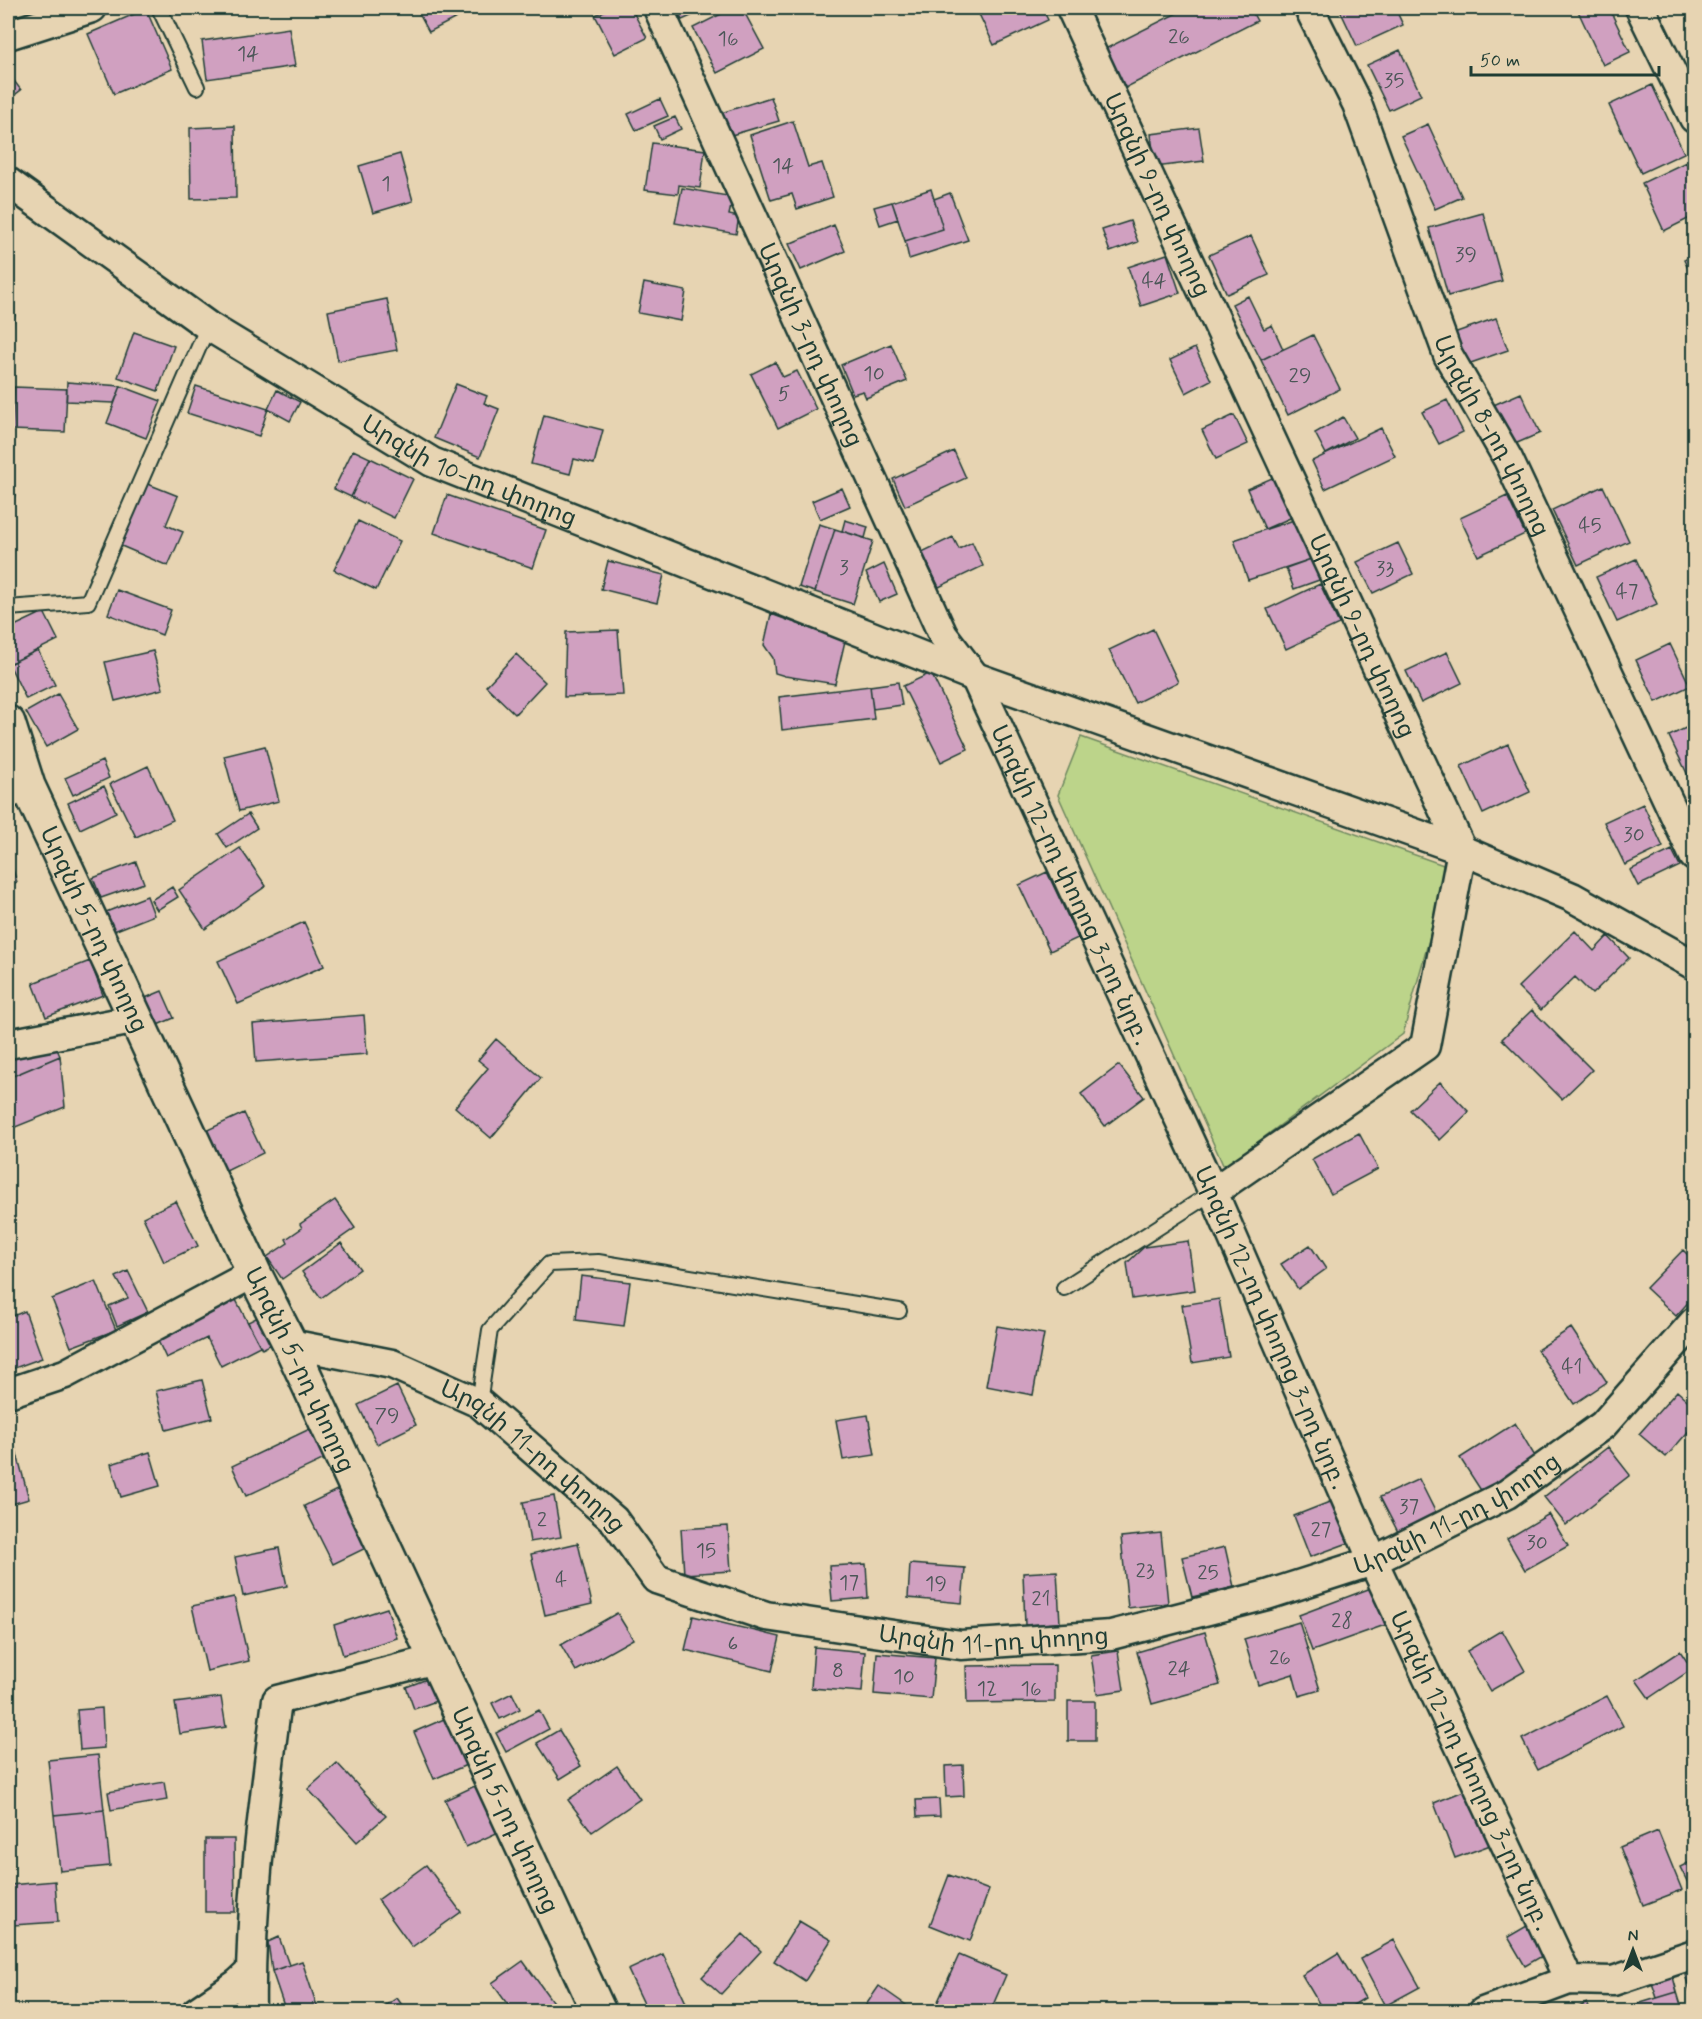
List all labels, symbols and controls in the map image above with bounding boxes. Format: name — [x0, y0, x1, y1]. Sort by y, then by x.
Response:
house number: 26 — [1168, 23, 1190, 51]
house number: 16 — [718, 25, 739, 53]
scale bar — [1471, 39, 1658, 77]
house number: 14 — [237, 40, 259, 68]
text: 50 m — [1480, 49, 1520, 73]
house number: 35 — [1384, 67, 1404, 95]
street label: Արզնի 9-րդ փողոց — [1096, 88, 1217, 303]
house number: 14 — [772, 152, 794, 180]
house number: 1 — [381, 170, 391, 198]
street label: Արզնի 3-րդ փողոց — [750, 238, 870, 452]
house number: 39 — [1455, 241, 1477, 269]
house number: 44 — [1142, 267, 1167, 295]
street label: Արզնի 8-րդ փողոց — [1425, 331, 1556, 542]
house number: 10 — [863, 360, 885, 388]
house number: 29 — [1289, 362, 1311, 390]
house number: 5 — [778, 380, 790, 408]
street label: Արզնի 10-րդ փողոց — [355, 409, 581, 535]
house number: 45 — [1578, 512, 1602, 540]
street label: Արզնի 9-րդ փողոց — [1300, 529, 1422, 743]
house number: 3 — [839, 554, 849, 582]
house number: 33 — [1376, 555, 1394, 583]
house number: 47 — [1616, 578, 1638, 606]
street label: Արզնի 12-րդ փողոց 3-րդ նրբ․ — [982, 720, 1158, 1053]
house number: 30 — [1623, 821, 1645, 849]
street label: Արզնի 5-րդ փողոց — [32, 822, 154, 1038]
street label: Արզնի 12-րդ փողոց 3-րդ նրբ․ — [1186, 1161, 1355, 1497]
street label: Արզնի 5-րդ փողոց — [236, 1262, 361, 1478]
house number: 41 — [1561, 1353, 1583, 1381]
street label: Արզնի 11-րդ փողոց — [435, 1374, 632, 1539]
house number: 79 — [374, 1402, 400, 1430]
street label: Արզնի 11-րդ փողոց — [1350, 1447, 1567, 1583]
house number: 37 — [1399, 1493, 1419, 1521]
house number: 2 — [537, 1506, 547, 1534]
house number: 27 — [1311, 1516, 1331, 1544]
house number: 30 — [1526, 1529, 1548, 1557]
house number: 15 — [696, 1537, 716, 1565]
house number: 23 — [1135, 1557, 1155, 1585]
house number: 25 — [1197, 1559, 1219, 1587]
house number: 4 — [555, 1566, 567, 1594]
house number: 17 — [839, 1569, 859, 1597]
house number: 19 — [925, 1570, 947, 1598]
house number: 21 — [1031, 1585, 1051, 1613]
street label: Արզնի 12-րդ փողոց 3-րդ նրբ․ — [1382, 1606, 1559, 1939]
house number: 28 — [1331, 1607, 1353, 1635]
street label: Արզնի 11-րդ փողոց — [876, 1619, 1110, 1662]
house number: 6 — [728, 1630, 738, 1658]
house number: 26 — [1269, 1644, 1291, 1672]
house number: 24 — [1167, 1655, 1191, 1683]
house number: 8 — [832, 1657, 844, 1685]
house number: 10 — [893, 1663, 915, 1691]
house number: 12 — [977, 1675, 997, 1703]
house number: 16 — [1021, 1675, 1042, 1703]
street label: Արզնի 5-րդ փողոց — [443, 1702, 565, 1919]
north arrow — [1603, 1920, 1663, 1980]
text: N — [1628, 1926, 1638, 1947]

